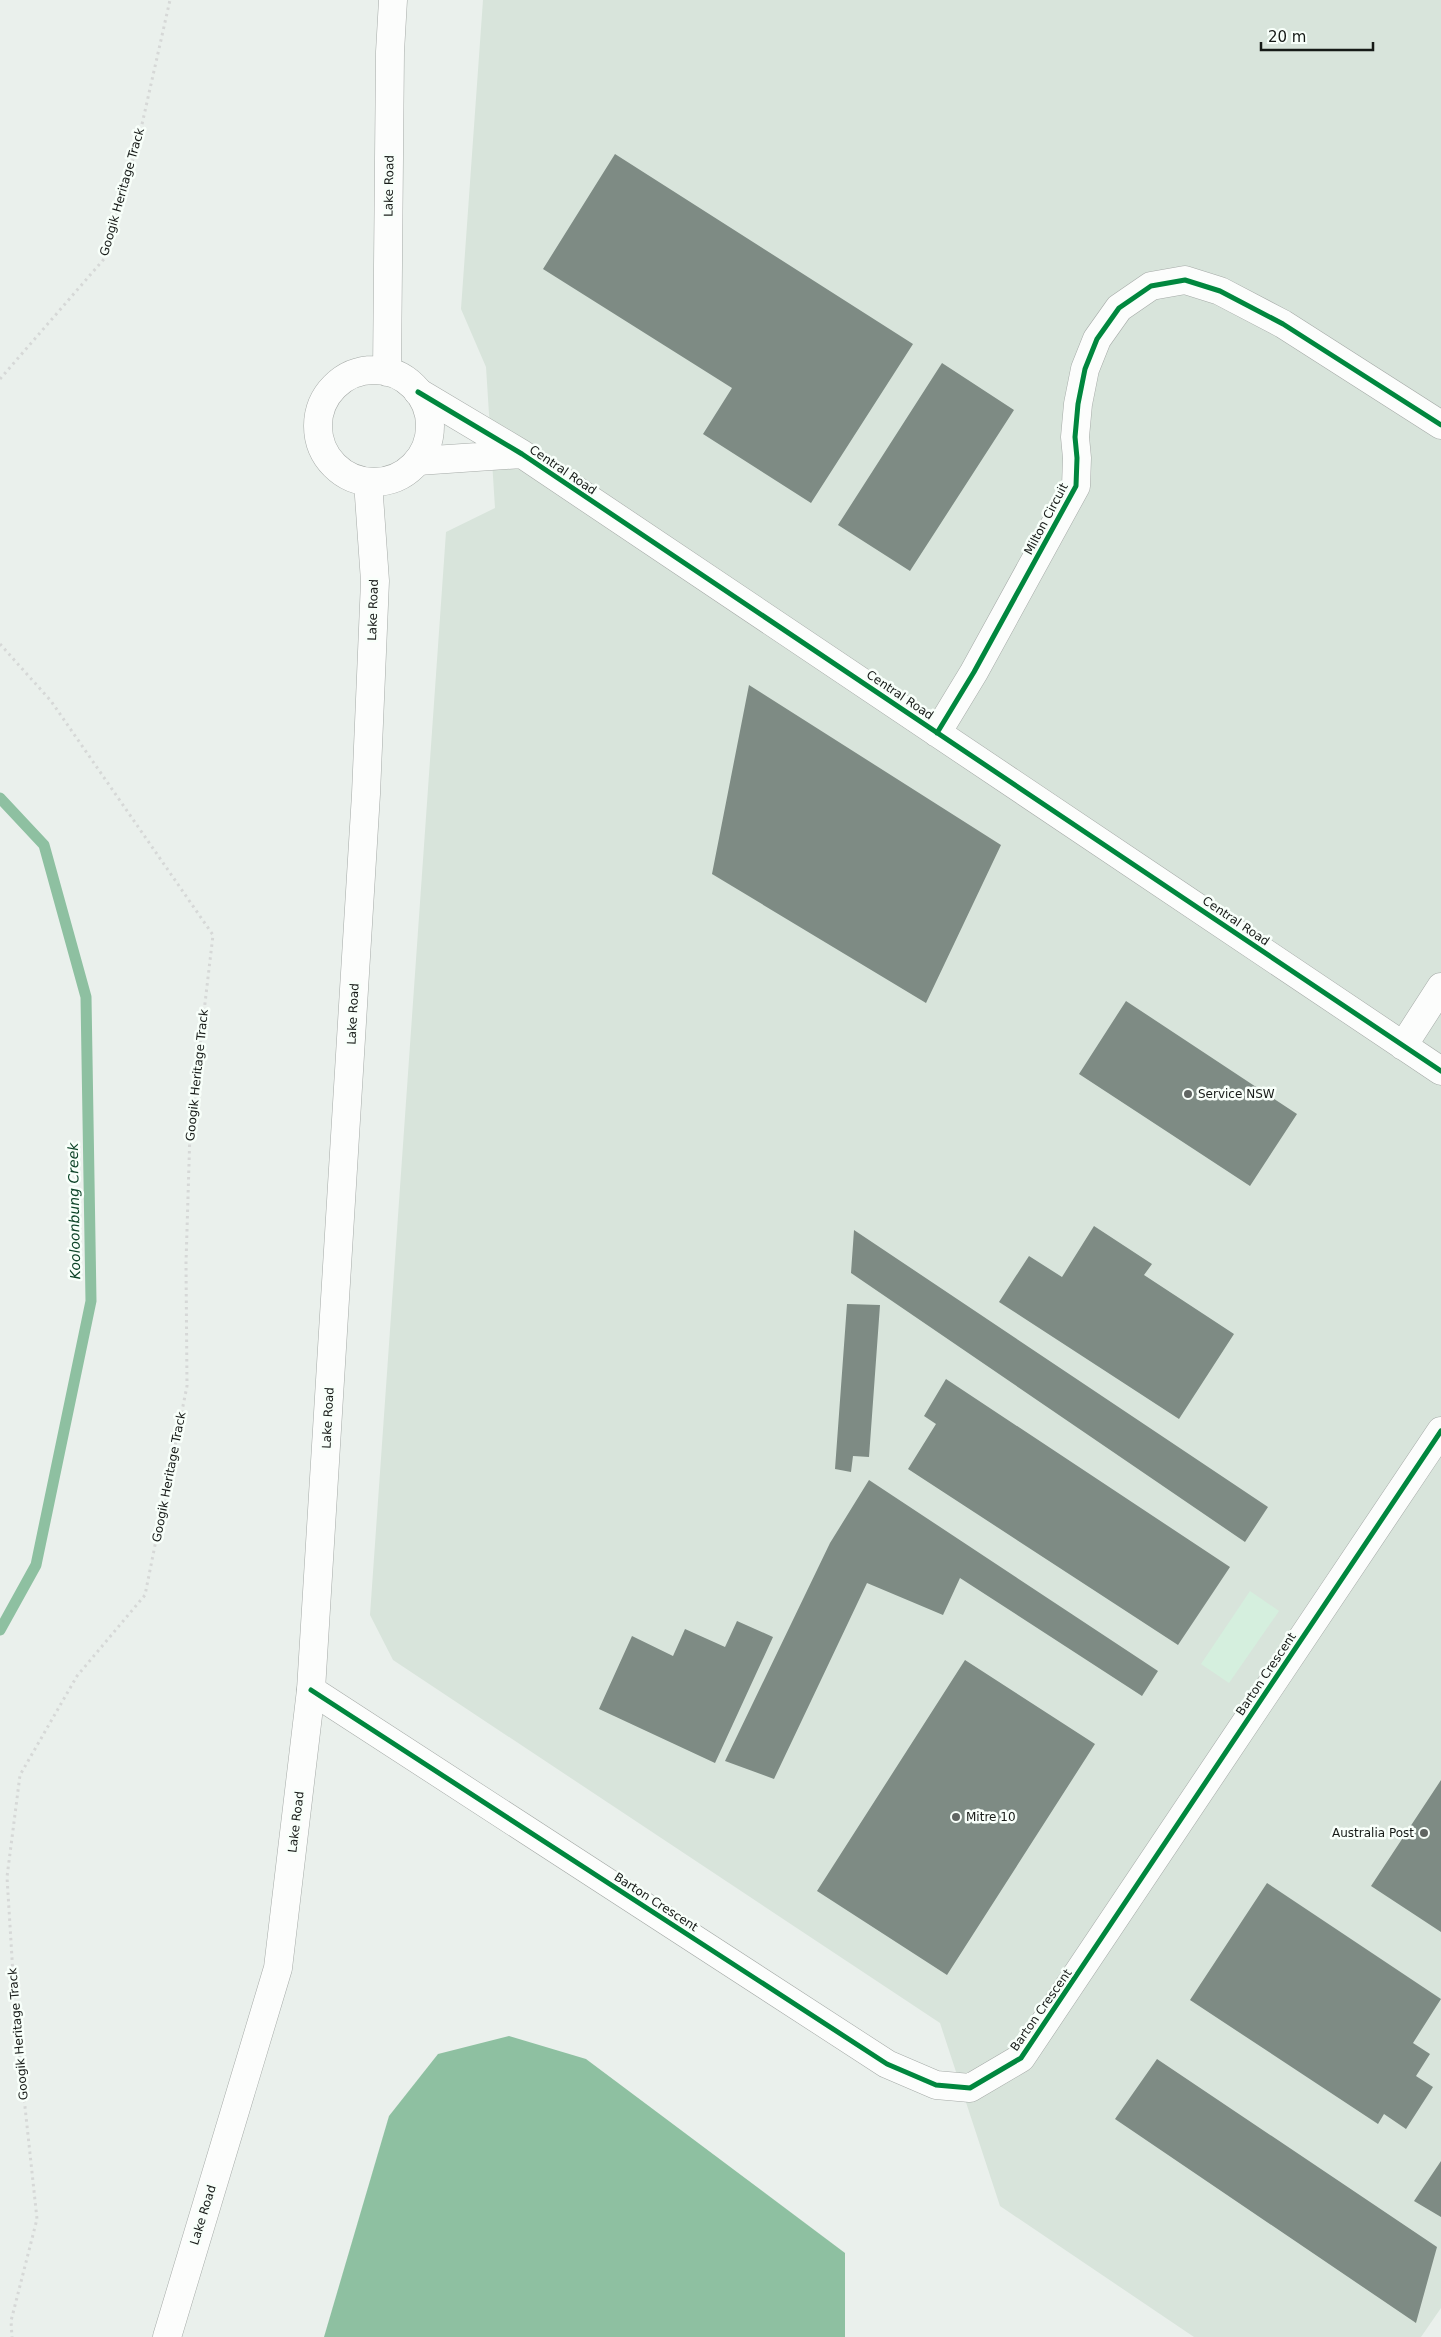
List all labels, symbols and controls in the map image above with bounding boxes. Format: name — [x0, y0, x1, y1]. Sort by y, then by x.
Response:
scale bar — [1261, 20, 1374, 52]
text: 20 m — [1268, 28, 1306, 46]
street label: Googik Heritage Track — [97, 126, 147, 258]
street label: Lake Road — [381, 155, 397, 217]
street label: Central Road — [527, 442, 599, 498]
street label: Milton Circuit — [1021, 481, 1071, 557]
street label: Lake Road — [365, 579, 381, 641]
street label: Central Road — [864, 667, 936, 723]
street label: Central Road — [1200, 893, 1272, 949]
street label: Lake Road — [344, 983, 362, 1045]
street label: Googik Heritage Track — [183, 1008, 211, 1142]
place label: Service NSW — [1198, 1087, 1275, 1101]
marker: Service NSW — [1182, 1088, 1194, 1100]
water label: Kooloonbung Creek — [65, 1142, 83, 1279]
street label: Lake Road — [319, 1387, 337, 1449]
street label: Googik Heritage Track — [149, 1411, 189, 1543]
street label: Barton Crescent — [1233, 1630, 1299, 1718]
street label: Lake Road — [285, 1790, 307, 1854]
place label: Mitre 10 — [966, 1810, 1016, 1824]
marker: Mitre 10 — [950, 1811, 962, 1823]
place label: Australia Post — [1332, 1826, 1414, 1840]
marker: Australia Post — [1418, 1827, 1430, 1839]
street label: Barton Crescent — [612, 1870, 701, 1934]
street label: Barton Crescent — [1007, 1966, 1075, 2054]
street label: Googik Heritage Track — [5, 1967, 31, 2101]
street label: Lake Road — [187, 2183, 219, 2247]

